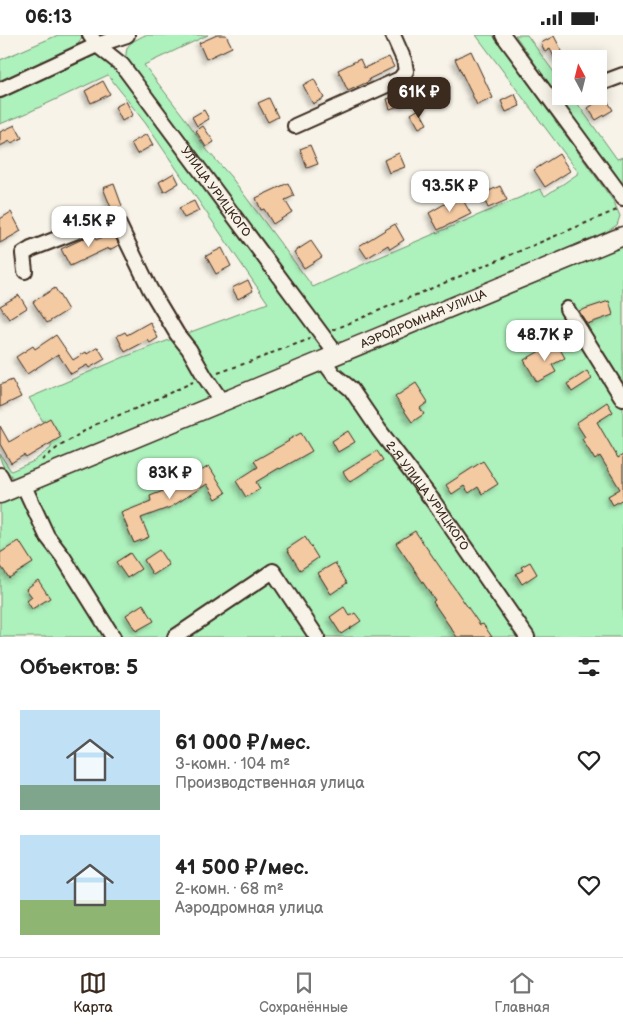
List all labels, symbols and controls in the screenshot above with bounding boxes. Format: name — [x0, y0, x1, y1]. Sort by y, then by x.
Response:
text: 06:13 — [25, 6, 72, 29]
north arrow — [552, 50, 608, 105]
map controls — [552, 50, 607, 105]
pin: 61K ₽ — [384, 77, 454, 119]
text: 61K ₽ — [399, 83, 439, 102]
street label: УЛИЦА УРИЦКОГО — [177, 144, 254, 240]
pin: 93.5K ₽ — [404, 171, 496, 213]
text: 93.5K ₽ — [422, 177, 478, 196]
pin: 41.5K ₽ — [43, 205, 135, 248]
text: 41.5K ₽ — [62, 212, 116, 231]
street label: АЭРОДРОМНАЯ УЛИЦА — [357, 286, 489, 352]
pin: 48.7K ₽ — [499, 319, 591, 362]
text: 48.7K ₽ — [517, 326, 573, 345]
street label: 2-Я УЛИЦА УРИЦКОГО — [382, 438, 472, 554]
pin: 83K ₽ — [135, 457, 205, 500]
text: 83K ₽ — [148, 464, 192, 483]
icon: filters — [575, 653, 603, 681]
text: Объектов: 5 — [20, 655, 138, 680]
icon: home — [60, 730, 120, 790]
text: 61 000 ₽/мес. — [175, 730, 310, 755]
icon: heart — [575, 746, 603, 774]
text: 3-комн. · 104 m² — [175, 755, 290, 774]
text: Производственная улица — [175, 774, 365, 793]
icon: home — [60, 855, 120, 915]
text: 41 500 ₽/мес. — [175, 855, 309, 880]
icon: heart — [575, 871, 603, 899]
text: 2-комн. · 68 m² — [175, 880, 284, 899]
text: Аэродромная улица — [175, 899, 324, 918]
tab: Карта — [73, 969, 113, 1016]
tab: Сохранённые — [259, 969, 348, 1016]
tab: Главная — [494, 969, 550, 1016]

